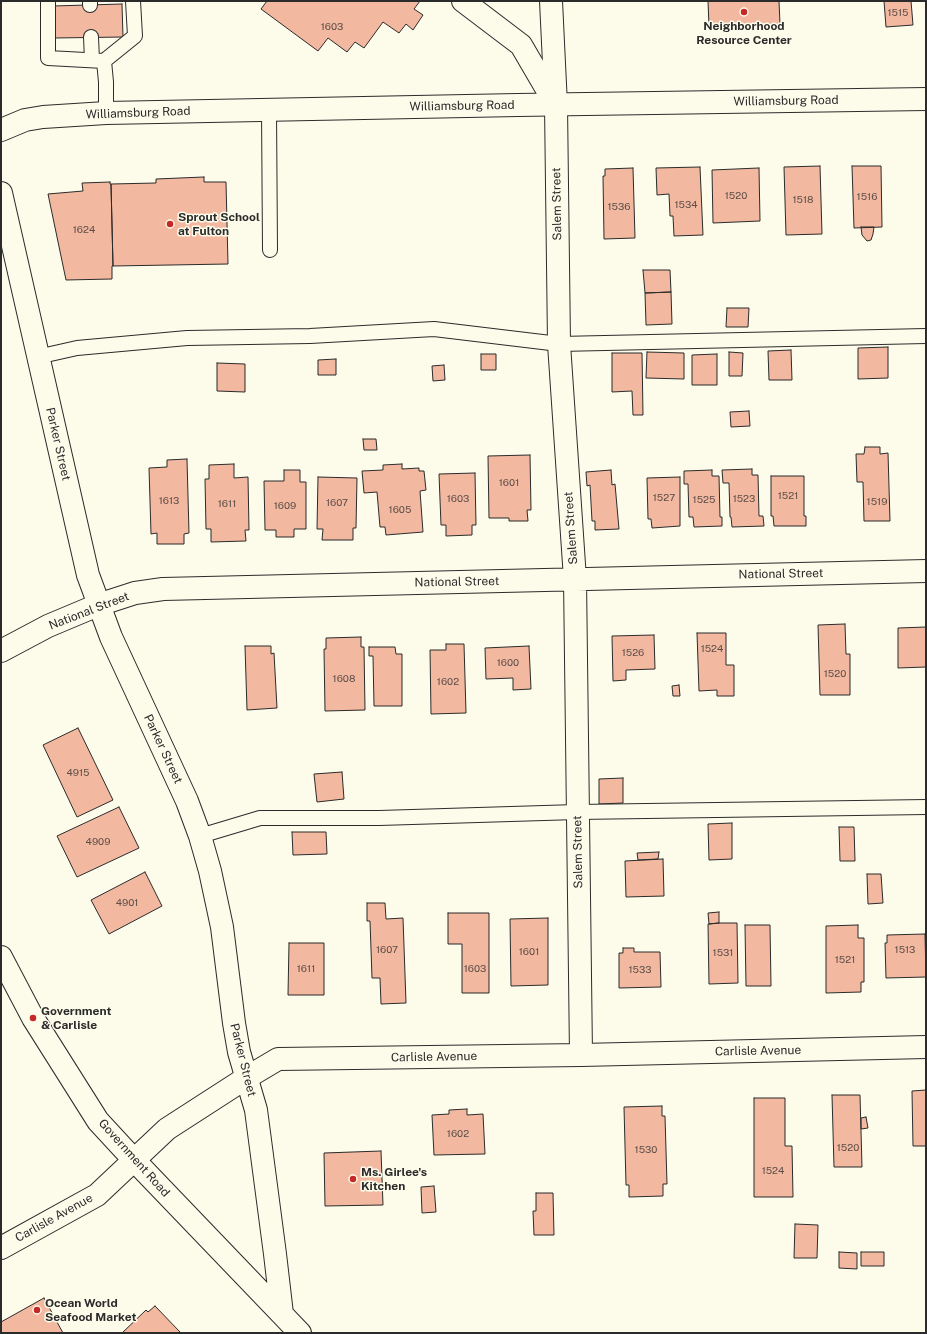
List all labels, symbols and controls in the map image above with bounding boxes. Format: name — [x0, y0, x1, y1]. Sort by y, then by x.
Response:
marker: Neighborhood Resource Center — [739, 7, 749, 17]
house number: 1515 — [888, 7, 908, 19]
place label: Neighborhood Resource Center — [696, 19, 792, 47]
house number: 1603 — [321, 21, 343, 33]
street label: Williamsburg Road — [733, 93, 839, 109]
street label: Williamsburg Road — [409, 98, 515, 114]
street label: Williamsburg Road — [85, 104, 191, 122]
street label: Salem Street — [549, 167, 565, 241]
house number: 1520 — [725, 190, 747, 202]
house number: 1516 — [857, 191, 877, 203]
house number: 1518 — [792, 194, 814, 206]
house number: 1534 — [674, 199, 698, 211]
house number: 1536 — [608, 201, 630, 213]
place label: Sprout School at Fulton — [178, 210, 260, 238]
marker: Sprout School at Fulton — [165, 219, 175, 229]
house number: 1624 — [73, 224, 95, 236]
street label: Parker Street — [43, 406, 73, 482]
house number: 1601 — [499, 477, 519, 489]
house number: 1521 — [778, 490, 798, 502]
street label: Salem Street — [561, 491, 581, 565]
house number: 1527 — [653, 492, 675, 504]
house number: 1603 — [447, 493, 469, 505]
house number: 1523 — [733, 493, 755, 505]
house number: 1525 — [693, 494, 715, 506]
house number: 1613 — [159, 495, 179, 507]
house number: 1519 — [867, 496, 887, 508]
house number: 1607 — [326, 497, 348, 509]
house number: 1611 — [218, 498, 236, 510]
house number: 1609 — [274, 500, 296, 512]
house number: 1605 — [389, 504, 411, 516]
street label: National Street — [738, 566, 824, 582]
street label: National Street — [414, 574, 500, 590]
street label: National Street — [47, 589, 131, 633]
house number: 1524 — [701, 643, 723, 655]
house number: 1526 — [622, 647, 644, 659]
house number: 1600 — [497, 657, 519, 669]
house number: 1520 — [824, 668, 846, 680]
house number: 1608 — [333, 673, 355, 685]
house number: 1602 — [437, 676, 459, 688]
street label: Parker Street — [141, 712, 185, 786]
house number: 4915 — [66, 767, 90, 779]
street label: Salem Street — [570, 815, 586, 889]
house number: 4909 — [86, 836, 110, 848]
house number: 4901 — [116, 897, 138, 909]
house number: 1607 — [376, 944, 398, 956]
house number: 1513 — [895, 944, 915, 956]
house number: 1601 — [519, 946, 539, 958]
house number: 1531 — [713, 947, 733, 959]
house number: 1521 — [835, 954, 855, 966]
house number: 1611 — [297, 963, 315, 975]
house number: 1603 — [464, 963, 486, 975]
house number: 1533 — [628, 964, 652, 976]
place label: Government & Carlisle — [41, 1004, 111, 1032]
marker: Government & Carlisle — [28, 1013, 38, 1023]
street label: Parker Street — [227, 1022, 259, 1098]
street label: Carlisle Avenue — [715, 1043, 801, 1059]
street label: Carlisle Avenue — [391, 1049, 477, 1065]
street label: Government Road — [95, 1116, 173, 1200]
house number: 1602 — [447, 1128, 469, 1140]
house number: 1520 — [837, 1142, 859, 1154]
house number: 1530 — [635, 1144, 657, 1156]
place label: Ms. Girlee's Kitchen — [361, 1165, 427, 1193]
house number: 1524 — [762, 1165, 784, 1177]
marker: Ms. Girlee's Kitchen — [348, 1174, 358, 1184]
street label: Carlisle Avenue — [13, 1191, 95, 1245]
place label: Ocean World Seafood Market — [45, 1296, 136, 1324]
marker: Ocean World Seafood Market — [32, 1305, 42, 1315]

